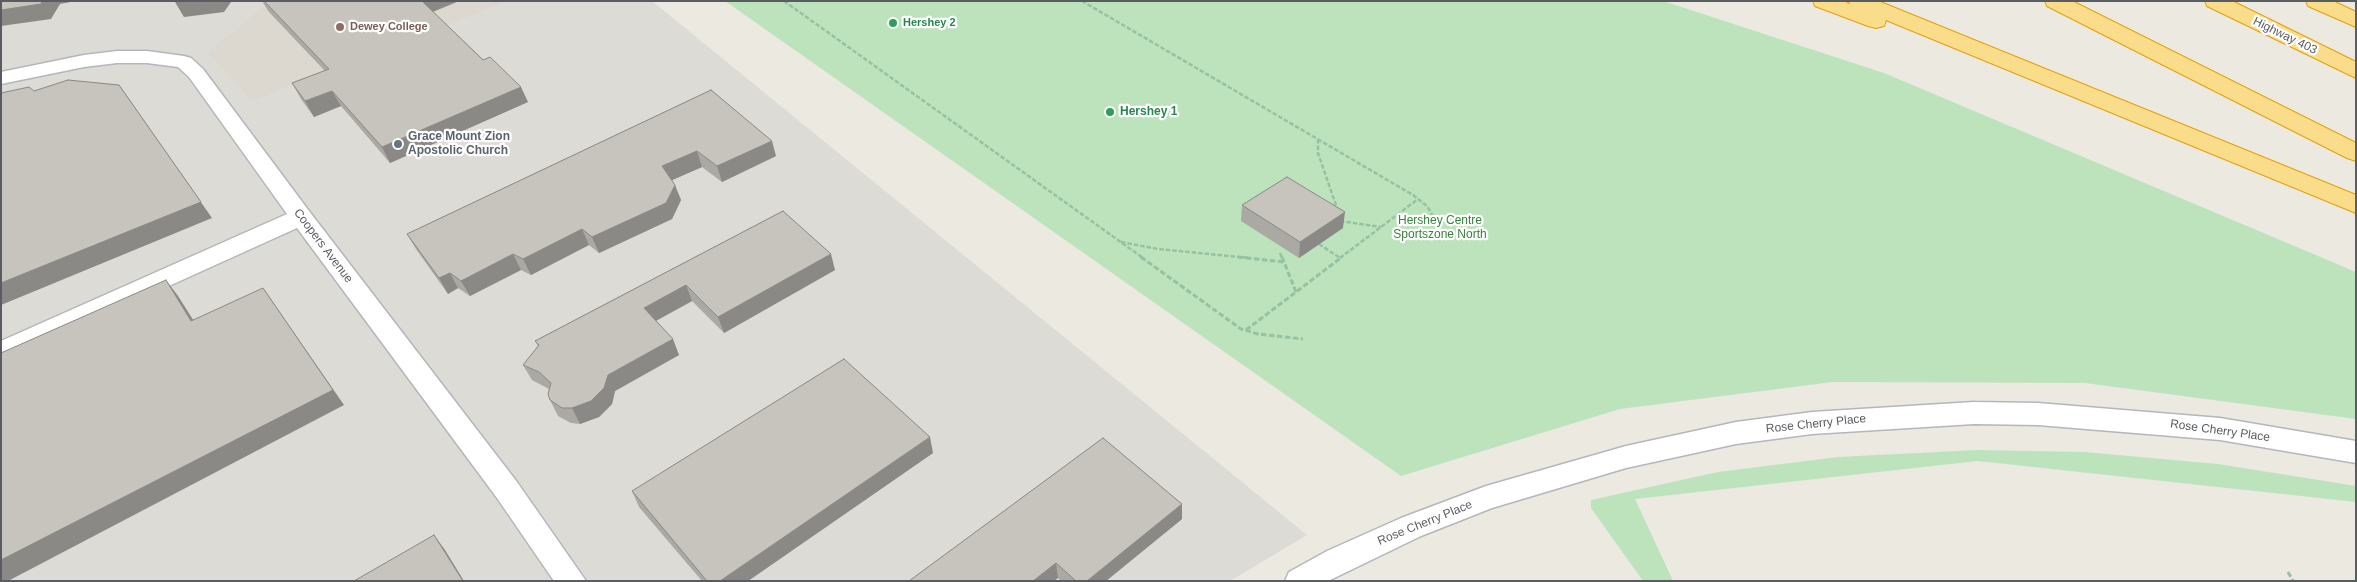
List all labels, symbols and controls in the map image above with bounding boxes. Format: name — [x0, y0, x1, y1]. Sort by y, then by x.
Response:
street label: Highway 403 — [2251, 14, 2319, 58]
place label: Hershey 2 — [903, 16, 956, 30]
marker: Hershey 2 — [887, 17, 899, 29]
place label: Dewey College — [350, 20, 428, 34]
marker: Dewey College — [334, 21, 346, 33]
place label: Hershey 1 — [1120, 105, 1177, 119]
marker: Hershey 1 — [1104, 106, 1116, 118]
place label: Grace Mount Zion Apostolic Church — [408, 130, 510, 158]
marker: Grace Mount Zion Apostolic Church — [392, 138, 404, 150]
street label: Coopers Avenue — [290, 206, 356, 286]
park label: Hershey Centre Sportszone North — [1393, 214, 1487, 242]
street label: Rose Cherry Place — [1765, 412, 1867, 436]
street label: Rose Cherry Place — [2169, 417, 2271, 445]
street label: Rose Cherry Place — [1376, 497, 1474, 549]

